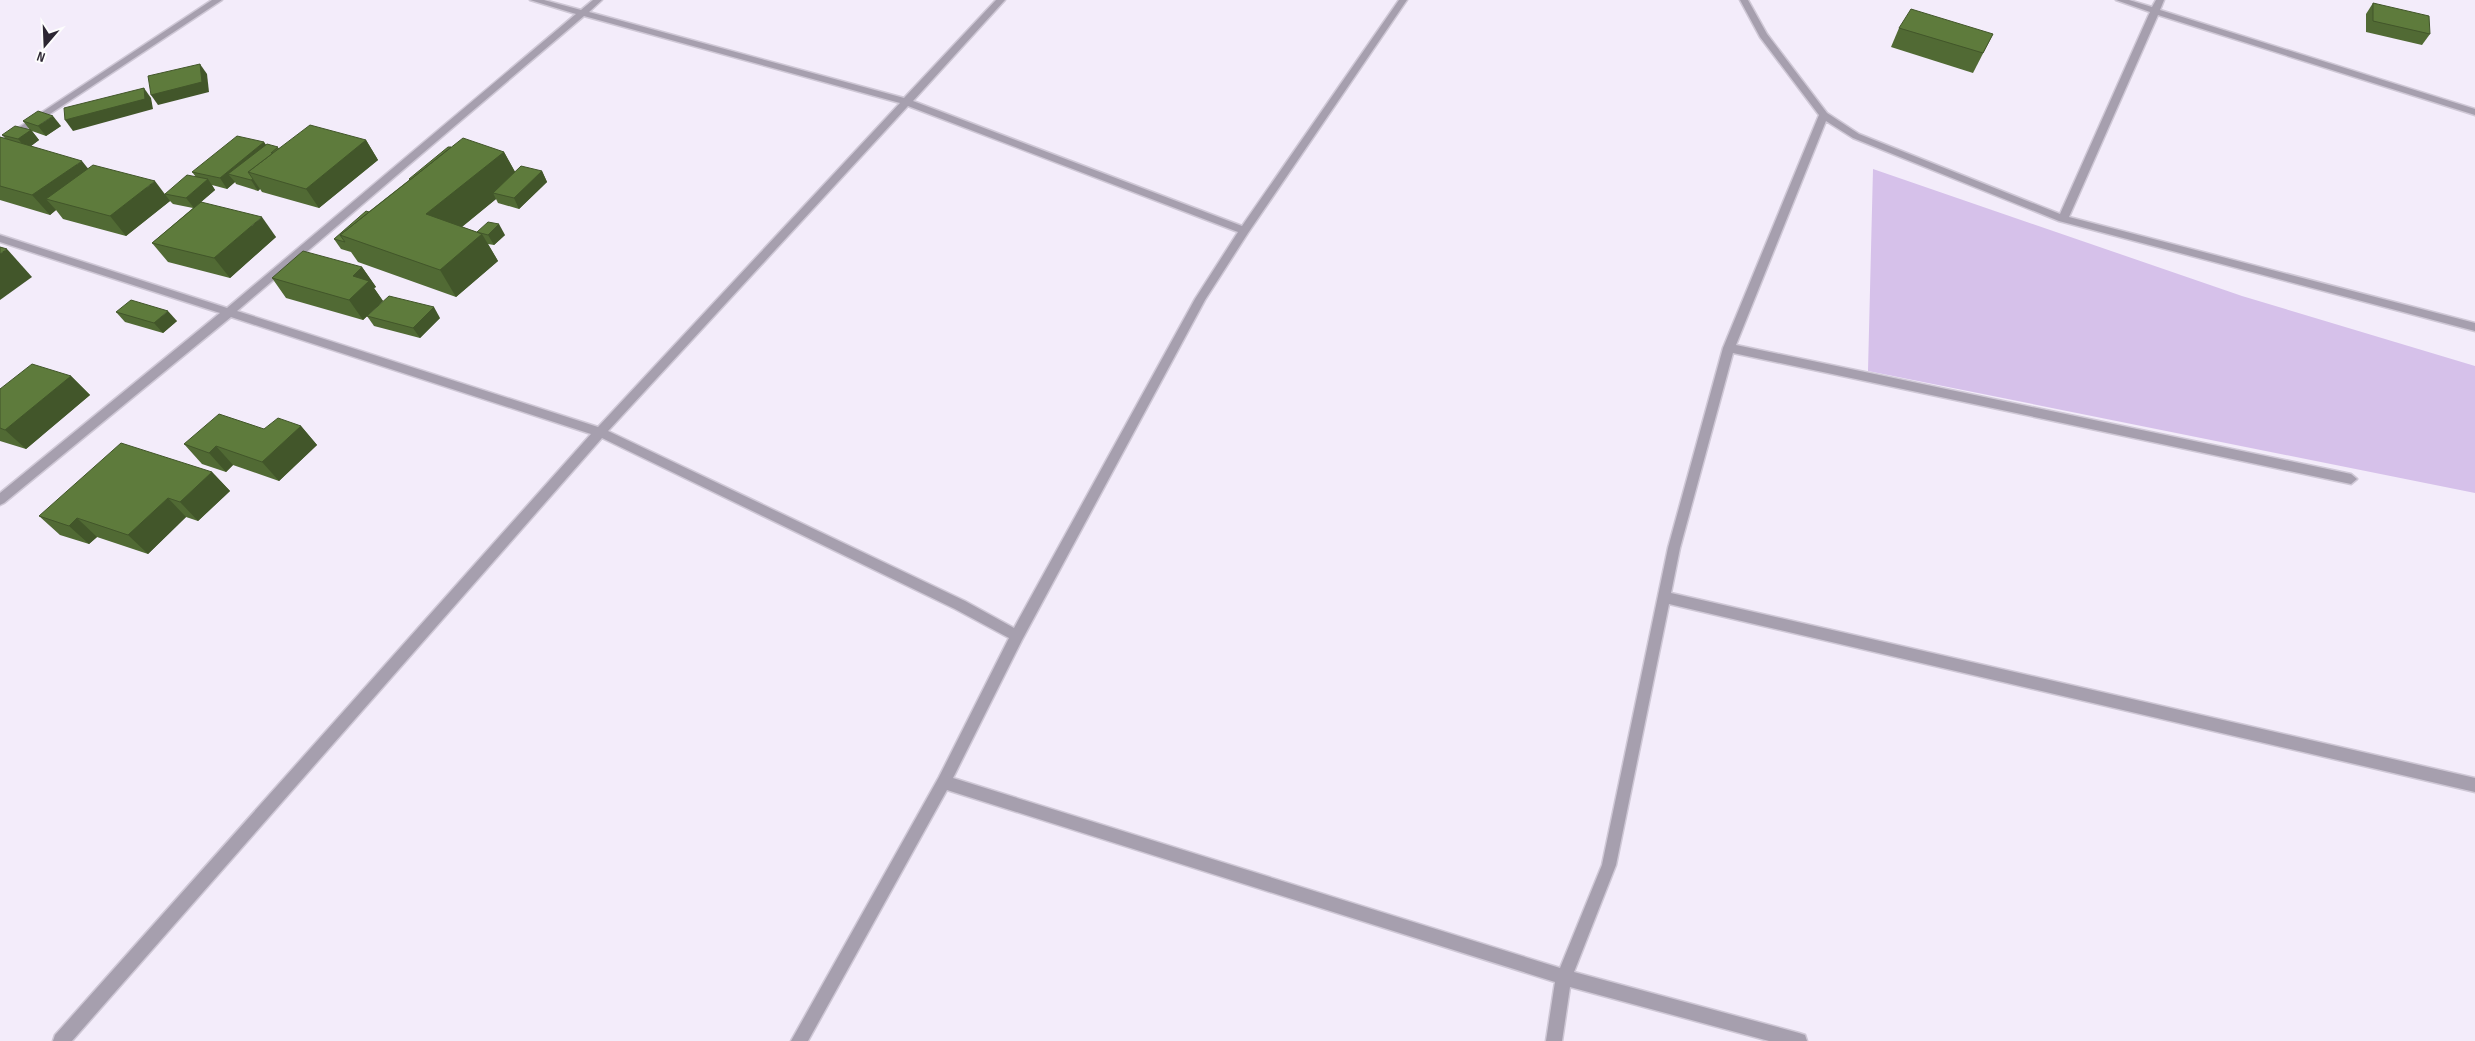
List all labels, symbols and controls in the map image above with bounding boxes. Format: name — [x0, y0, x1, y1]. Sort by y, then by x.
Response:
north arrow — [20, 20, 70, 70]
text: N — [35, 48, 47, 66]

